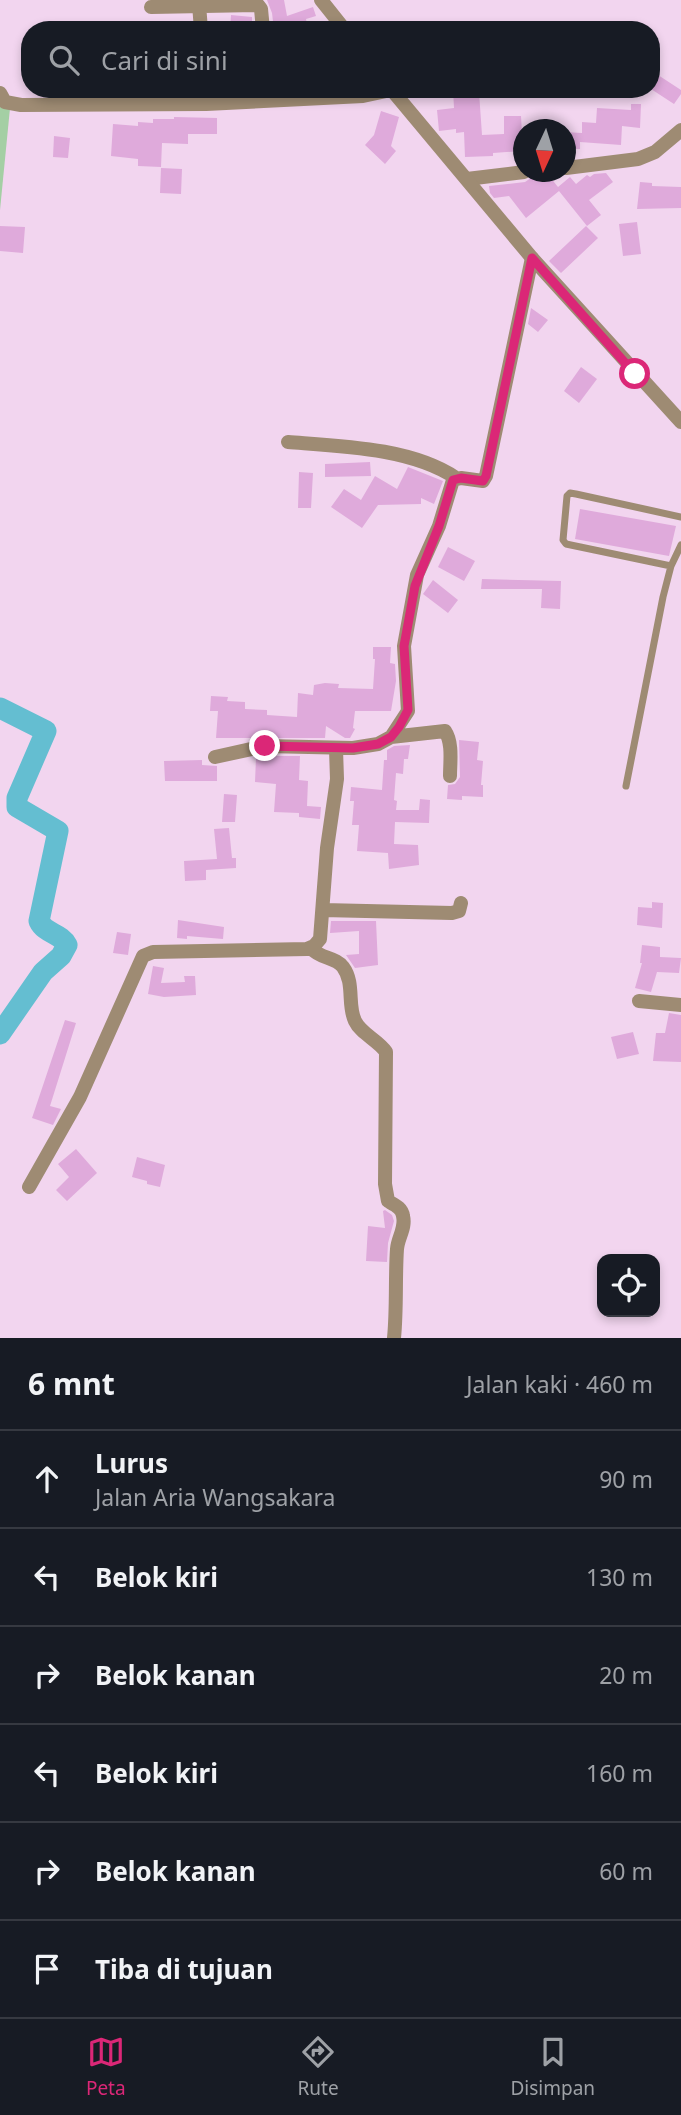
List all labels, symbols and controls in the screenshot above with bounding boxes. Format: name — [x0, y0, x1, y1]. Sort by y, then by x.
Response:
search box — [21, 21, 660, 98]
icon: search — [45, 41, 83, 79]
text: Cari di sini — [101, 42, 228, 78]
north arrow — [513, 119, 576, 182]
route start — [619, 358, 650, 389]
route end — [249, 730, 280, 761]
map controls — [597, 1254, 660, 1317]
button: locate — [597, 1254, 660, 1317]
text: 6 mnt — [28, 1363, 115, 1404]
text: Jalan kaki · 460 m — [466, 1368, 653, 1400]
text: Lurus — [95, 1445, 168, 1481]
icon: ahead — [28, 1460, 66, 1498]
text: 90 m — [599, 1463, 653, 1495]
text: Jalan Aria Wangsakara — [95, 1481, 335, 1513]
icon: left — [28, 1558, 66, 1596]
text: Belok kiri — [95, 1559, 218, 1595]
text: 130 m — [586, 1561, 653, 1593]
icon: right — [28, 1656, 66, 1694]
text: Belok kanan — [95, 1657, 256, 1693]
text: 20 m — [599, 1659, 653, 1691]
icon: left — [28, 1754, 66, 1792]
text: Belok kiri — [95, 1755, 218, 1791]
text: 160 m — [586, 1757, 653, 1789]
icon: right — [28, 1852, 66, 1890]
text: Belok kanan — [95, 1853, 256, 1889]
text: 60 m — [599, 1855, 653, 1887]
icon: arrive — [28, 1950, 66, 1988]
text: Tiba di tujuan — [95, 1951, 273, 1987]
tab: Peta — [86, 2033, 126, 2101]
tab: Rute — [297, 2033, 339, 2101]
tab: Disimpan — [510, 2033, 595, 2101]

